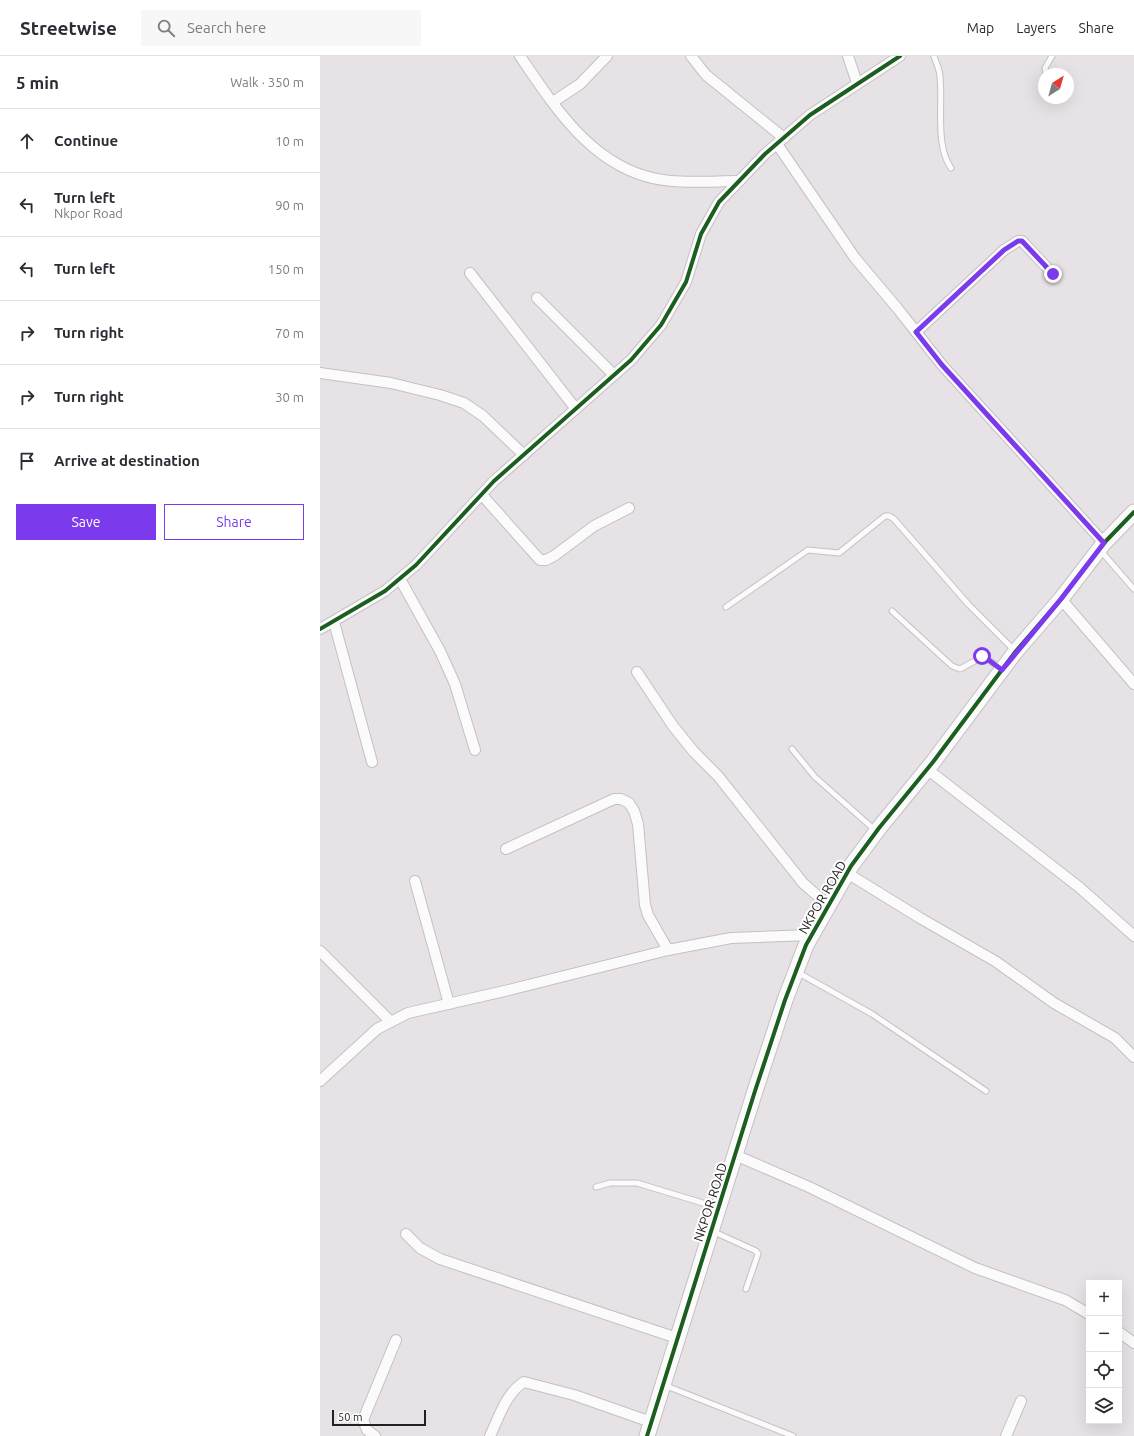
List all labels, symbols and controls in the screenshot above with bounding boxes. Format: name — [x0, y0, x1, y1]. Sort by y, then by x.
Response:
search box — [141, 10, 421, 46]
text: Streetwise — [20, 17, 117, 39]
icon: search — [155, 17, 177, 39]
text: Search here — [187, 19, 266, 36]
text: Map — [967, 20, 994, 36]
text: Layers — [1016, 20, 1056, 36]
text: Share — [1078, 20, 1114, 36]
north arrow — [1038, 68, 1074, 104]
text: 5 min — [16, 73, 59, 92]
text: Walk · 350 m — [230, 75, 304, 89]
icon: ahead — [16, 130, 38, 152]
text: Continue — [54, 132, 118, 149]
text: 10 m — [275, 134, 304, 148]
text: Turn left — [54, 189, 115, 206]
icon: left — [16, 194, 38, 216]
text: 90 m — [275, 198, 304, 212]
text: Nkpor Road — [54, 206, 123, 220]
icon: left — [16, 258, 38, 280]
text: Turn left — [54, 260, 115, 277]
text: 150 m — [268, 262, 304, 276]
route end — [1044, 265, 1062, 283]
icon: right — [16, 322, 38, 344]
text: Turn right — [54, 324, 124, 341]
text: 70 m — [275, 326, 304, 340]
icon: right — [16, 386, 38, 408]
text: Turn right — [54, 388, 124, 405]
text: 30 m — [275, 390, 304, 404]
icon: arrive — [16, 450, 38, 472]
text: Arrive at destination — [54, 452, 200, 469]
button: Save — [16, 504, 156, 540]
button: Share — [164, 504, 304, 540]
route start — [973, 647, 991, 665]
street label: NKPOR ROAD — [795, 858, 849, 936]
street label: NKPOR ROAD — [691, 1161, 729, 1243]
map controls — [1086, 1280, 1122, 1424]
button: + — [1086, 1280, 1122, 1316]
button: − — [1086, 1316, 1122, 1352]
button: locate — [1086, 1352, 1122, 1388]
button: layers — [1086, 1388, 1122, 1424]
scale bar — [332, 1408, 426, 1427]
text: 50 m — [338, 1411, 362, 1423]

